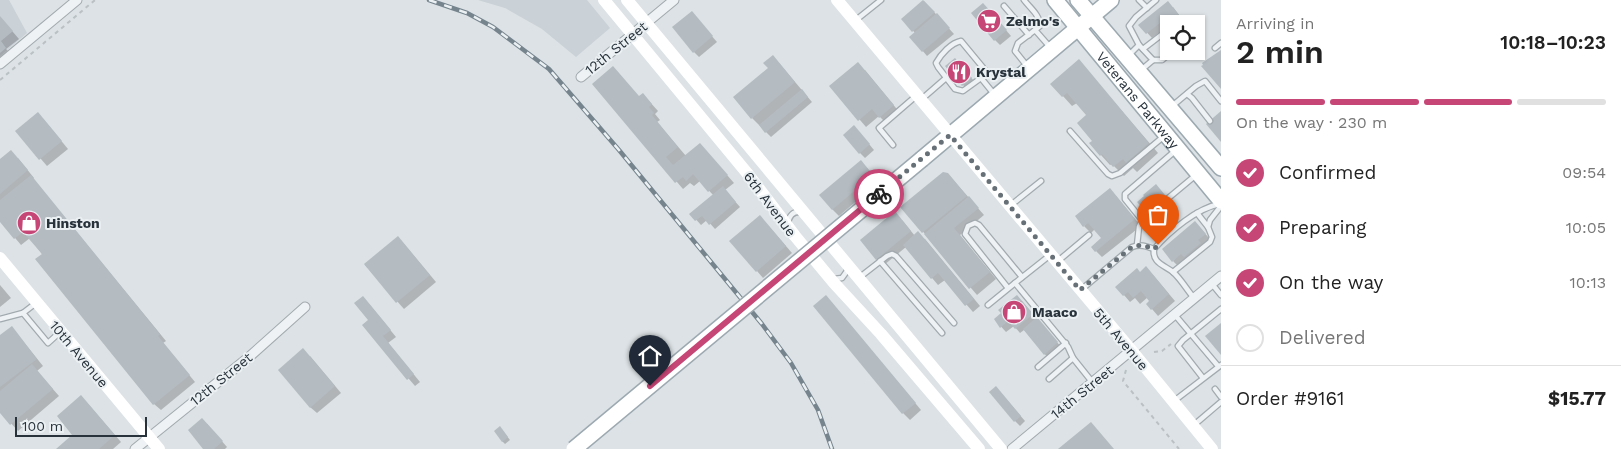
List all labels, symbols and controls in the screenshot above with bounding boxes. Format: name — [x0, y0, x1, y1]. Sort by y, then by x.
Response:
supermarket icon: Zelmo's — [976, 8, 1002, 34]
place label: Zelmo's — [1006, 13, 1060, 29]
text: Arriving in — [1236, 14, 1314, 33]
map controls — [1160, 15, 1205, 60]
button: locate — [1160, 15, 1205, 60]
street label: 12th Street — [582, 18, 650, 78]
text: 10:18–10:23 — [1500, 31, 1606, 54]
text: 2 min — [1236, 33, 1324, 71]
street label: Veterans Parkway — [1093, 48, 1183, 153]
restaurant icon: Krystal — [946, 59, 972, 85]
place label: Krystal — [976, 64, 1026, 80]
text: On the way · 230 m — [1236, 113, 1387, 132]
icon: check — [1236, 159, 1264, 187]
text: Confirmed — [1279, 161, 1376, 184]
text: 09:54 — [1562, 163, 1606, 182]
street label: 6th Avenue — [741, 169, 799, 239]
courier — [854, 169, 904, 219]
icon: bike — [865, 180, 893, 208]
pin — [1137, 194, 1179, 245]
icon: bag — [1144, 201, 1172, 229]
shop icon: Hinston — [16, 210, 42, 236]
icon: check — [1236, 214, 1264, 242]
place label: Hinston — [46, 215, 100, 231]
text: Preparing — [1279, 216, 1366, 239]
text: 10:05 — [1566, 218, 1606, 237]
icon: check — [1236, 269, 1264, 297]
text: On the way — [1279, 271, 1383, 294]
text: 10:13 — [1570, 273, 1606, 292]
shop icon: Maaco — [1001, 299, 1027, 325]
place label: Maaco — [1032, 304, 1077, 320]
street label: 5th Avenue — [1090, 305, 1152, 373]
street label: 10th Avenue — [46, 317, 112, 391]
text: Delivered — [1279, 326, 1366, 349]
pin — [629, 335, 671, 386]
icon: home — [636, 342, 664, 370]
street label: 12th Street — [187, 349, 255, 409]
street label: 14th Street — [1048, 362, 1116, 422]
text: Order #9161 — [1236, 387, 1344, 410]
text: $15.77 — [1548, 387, 1606, 410]
scale bar — [15, 414, 148, 437]
text: 100 m — [22, 418, 63, 434]

